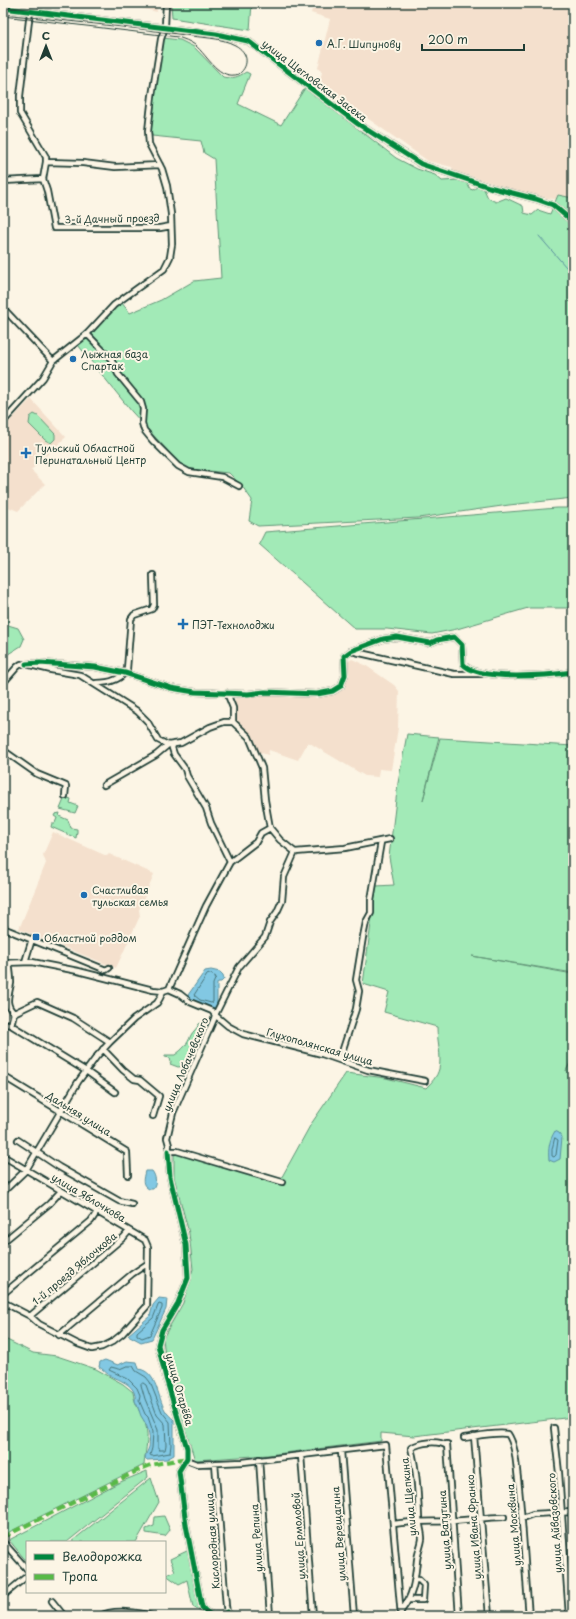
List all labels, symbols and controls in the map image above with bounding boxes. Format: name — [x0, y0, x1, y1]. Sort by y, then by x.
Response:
north arrow — [26, 26, 66, 66]
scale bar — [422, 26, 524, 52]
text: С — [42, 27, 50, 44]
text: 200 m — [428, 30, 468, 48]
street label: улица Щегловская Засека — [259, 35, 371, 125]
place label: А.Г. Шипунову — [327, 36, 401, 52]
marker: А.Г. Шипунову — [314, 38, 324, 48]
street label: 3-й Дачный проезд — [64, 210, 160, 226]
place label: Лыжная база Спартак — [81, 346, 149, 373]
marker: Лыжная база Спартак — [68, 354, 78, 364]
place label: Тульский Областной Перинатальный Центр — [35, 440, 146, 467]
marker: Тульский Областной Перинатальный Центр — [20, 447, 32, 459]
place label: ПЭТ-Технолоджи — [192, 617, 275, 632]
marker: ПЭТ-Технолоджи — [177, 618, 189, 630]
place label: Счастливая тульская семья — [92, 882, 169, 909]
marker: Счастливая тульская семья — [79, 890, 89, 900]
place label: Областной роддом — [44, 930, 137, 945]
marker: Областной роддом — [31, 932, 41, 942]
street label: улица Лобачевского — [158, 1014, 212, 1113]
street label: Глухополянская улица — [265, 1024, 376, 1070]
street label: Дальняя улица — [43, 1087, 115, 1139]
street label: улица Яблочкова — [49, 1169, 130, 1226]
street label: 1-й проезд Яблочкова — [28, 1227, 120, 1308]
street label: улица Огарёва — [162, 1351, 198, 1428]
street label: улица Щепкина — [396, 1456, 420, 1537]
street label: улица Айвазовского — [543, 1472, 565, 1574]
street label: улица Ивана Франко — [462, 1473, 484, 1580]
street label: улица Москвина — [502, 1483, 524, 1567]
street label: улица Верещагина — [327, 1485, 349, 1582]
street label: улица Ватутина — [434, 1489, 455, 1570]
street label: Кислородная улица — [201, 1492, 223, 1590]
street label: улица Ермоловой — [287, 1492, 309, 1580]
street label: улица Репина — [246, 1503, 266, 1573]
legend — [26, 1541, 166, 1593]
text: Велодорожка — [62, 1547, 142, 1565]
text: Тропа — [62, 1567, 98, 1585]

